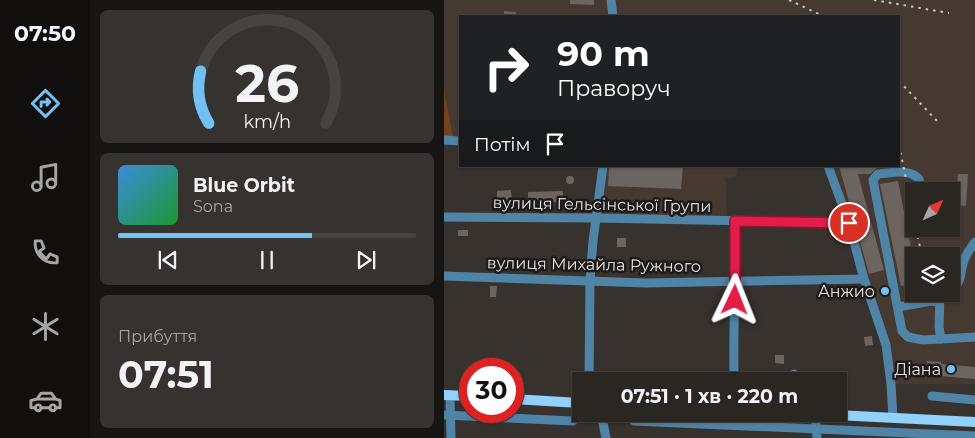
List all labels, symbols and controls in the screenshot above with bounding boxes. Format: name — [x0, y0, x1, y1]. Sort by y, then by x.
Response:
text: 07:50 — [14, 20, 76, 47]
text: 90 m — [557, 32, 650, 75]
icon: right — [474, 35, 539, 100]
text: 26 — [235, 52, 299, 115]
text: Праворуч — [557, 75, 671, 102]
icon: directions — [28, 86, 63, 121]
text: km/h — [243, 111, 291, 132]
icon: arrive — [541, 130, 569, 158]
text: Потім — [474, 133, 531, 156]
icon: music — [28, 160, 63, 195]
text: Blue Orbit — [193, 174, 295, 197]
north arrow — [905, 182, 960, 238]
map controls — [905, 182, 960, 302]
street label: вулиця Гельсінської Групи — [492, 193, 712, 216]
text: Sona — [193, 197, 233, 216]
pin — [828, 202, 870, 244]
icon: arrive — [835, 209, 863, 237]
icon: phone — [28, 235, 63, 270]
icon: previous — [154, 246, 182, 274]
icon: pause — [253, 246, 281, 274]
icon: next — [352, 246, 380, 274]
button: layers — [905, 247, 960, 302]
street label: вулиця Михайла Ружного — [487, 253, 701, 276]
position arrow — [708, 273, 760, 325]
place label: Анжио — [818, 282, 875, 301]
marker: Анжио — [879, 285, 891, 297]
icon: climate — [28, 309, 63, 344]
text: Прибуття — [118, 327, 197, 346]
text: 07:51 — [118, 351, 214, 398]
speed limit sign: 30 — [459, 358, 524, 423]
place label: Діана — [894, 360, 941, 379]
marker: Діана — [945, 363, 957, 375]
icon: car — [28, 383, 63, 418]
text: 07:51 · 1 хв · 220 m — [621, 385, 798, 408]

